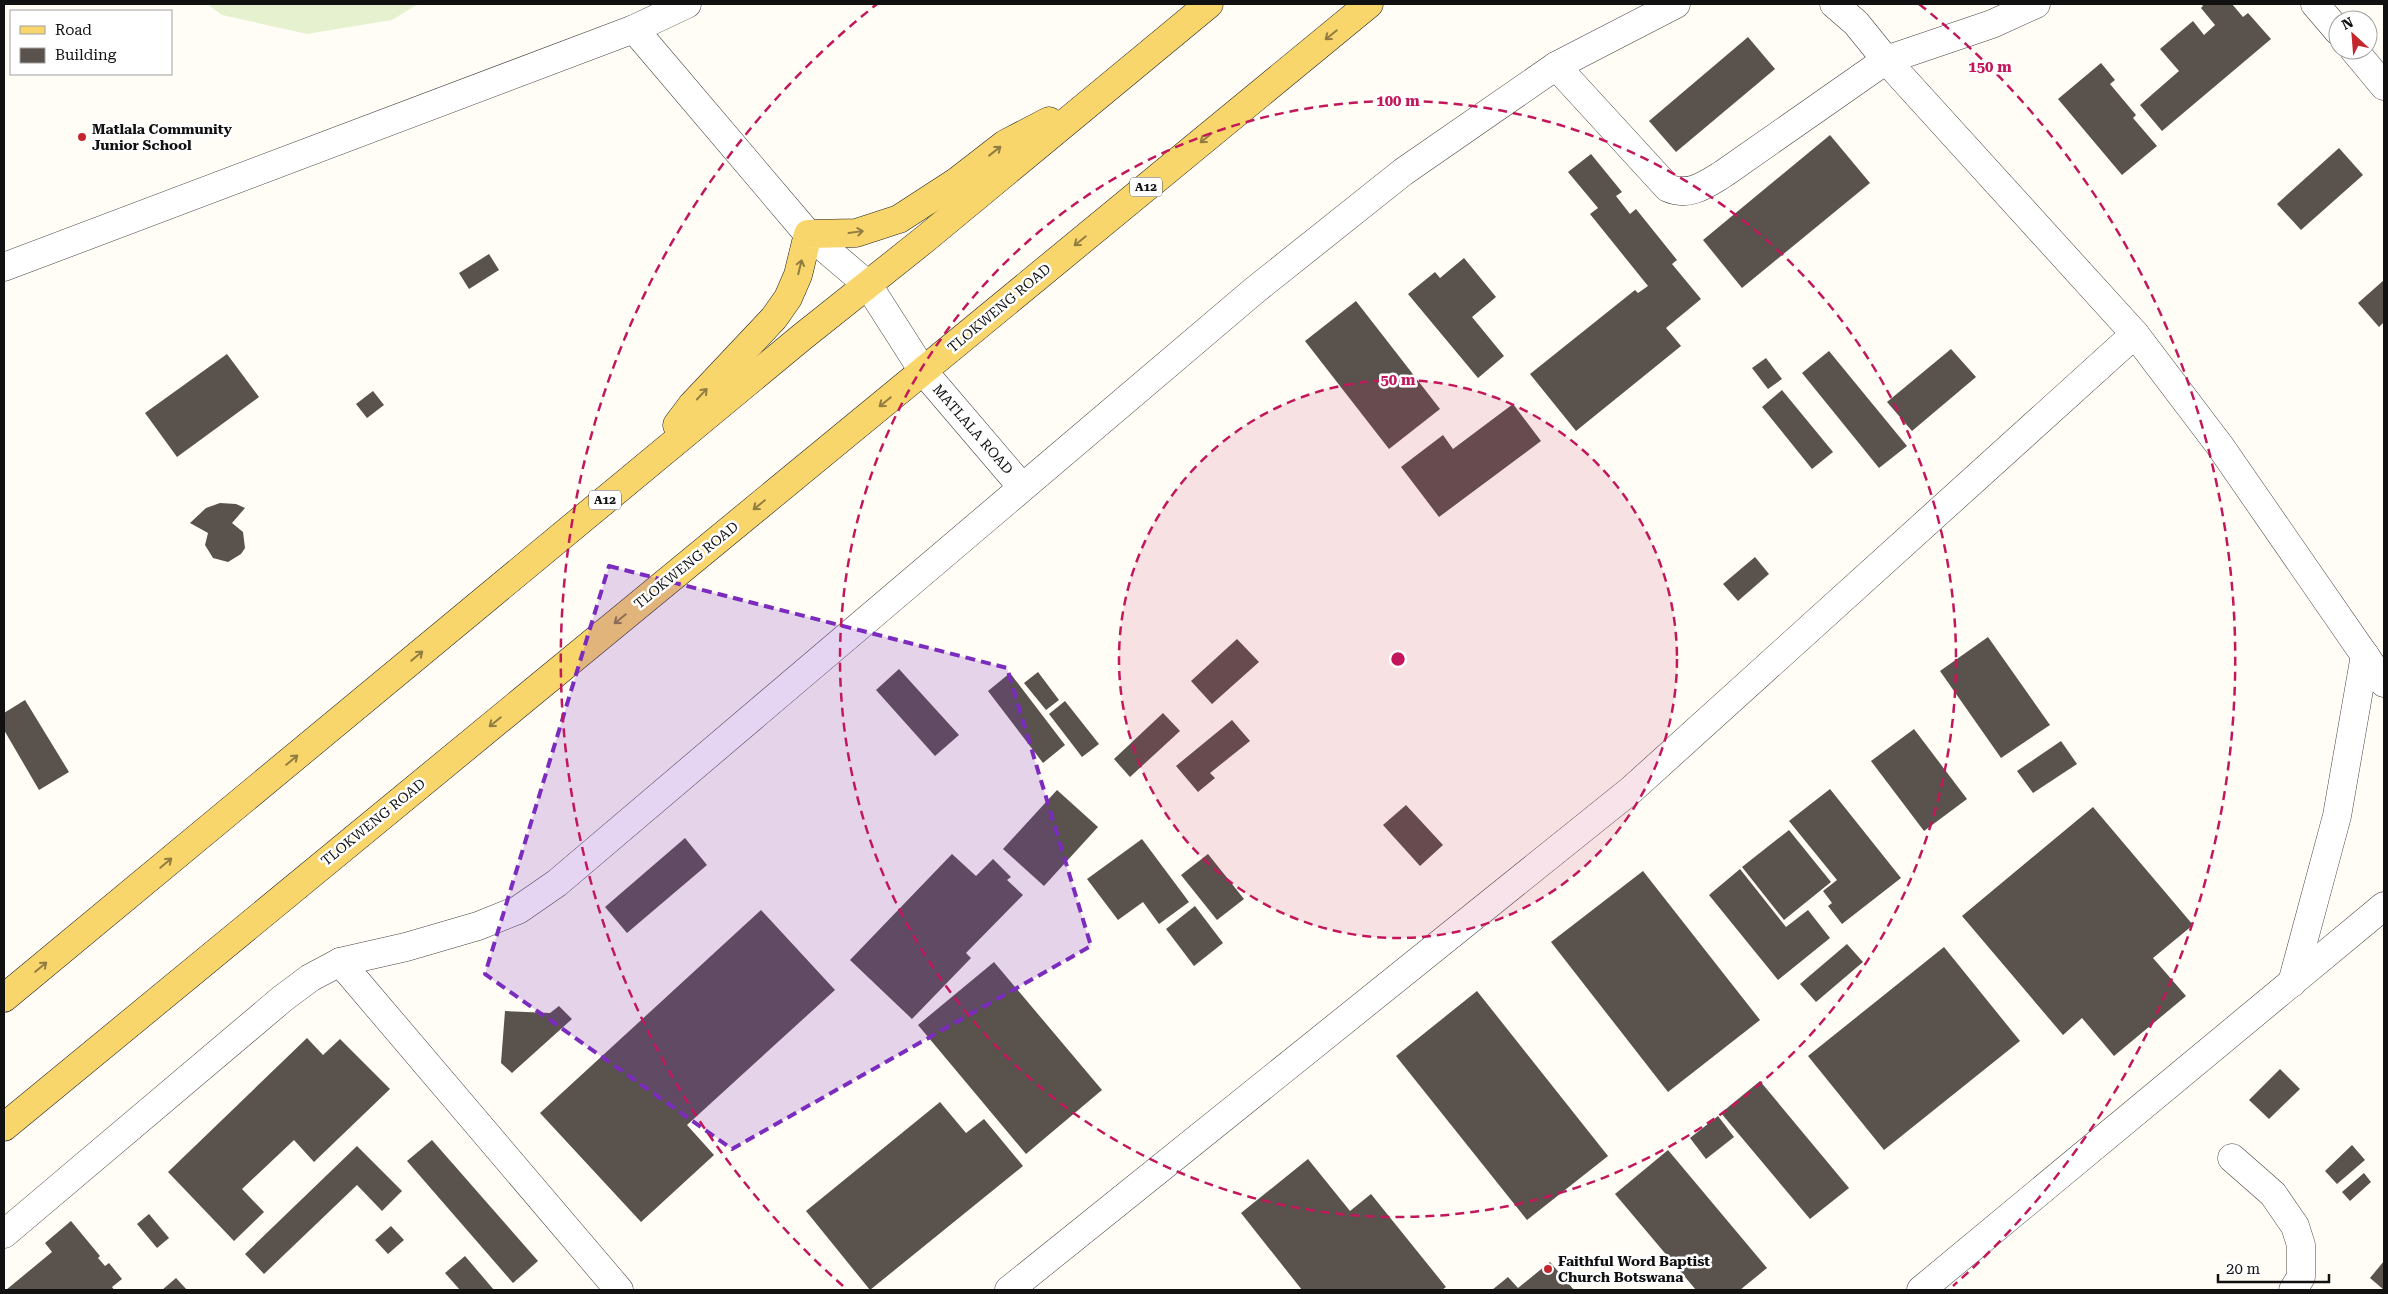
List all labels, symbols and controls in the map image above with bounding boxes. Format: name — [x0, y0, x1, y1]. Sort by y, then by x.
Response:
legend — [10, 10, 172, 75]
north arrow — [2328, 10, 2378, 60]
text: N — [2339, 14, 2356, 33]
text: Road — [55, 21, 92, 39]
one-way arrow — [1325, 29, 1338, 40]
text: Building — [55, 46, 117, 64]
text: 150 m — [1968, 58, 2012, 76]
text: 100 m — [1376, 92, 1420, 110]
place label: Matlala Community Junior School — [92, 121, 233, 153]
marker: Matlala Community Junior School — [76, 131, 88, 143]
one-way arrow — [1199, 132, 1212, 143]
one-way arrow — [988, 146, 1001, 157]
road number: A12 — [1130, 178, 1162, 196]
one-way arrow — [848, 227, 864, 237]
one-way arrow — [1074, 235, 1087, 246]
one-way arrow — [796, 260, 805, 276]
street label: TLOKWENG ROAD — [944, 260, 1054, 356]
text: 50 m — [1380, 371, 1416, 389]
street label: MATLALA ROAD — [930, 381, 1016, 477]
one-way arrow — [696, 388, 708, 401]
one-way arrow — [879, 396, 892, 407]
road number: A12 — [589, 490, 621, 510]
one-way arrow — [753, 499, 766, 510]
street label: TLOKWENG ROAD — [631, 518, 741, 612]
one-way arrow — [614, 614, 627, 625]
centre of rings — [1389, 650, 1407, 668]
one-way arrow — [410, 651, 423, 662]
one-way arrow — [489, 717, 502, 728]
one-way arrow — [285, 754, 298, 765]
street label: TLOKWENG ROAD — [318, 775, 428, 869]
one-way arrow — [160, 858, 173, 869]
one-way arrow — [35, 961, 48, 973]
scale bar — [2218, 1252, 2329, 1284]
place label: Faithful Word Baptist Church Botswana — [1558, 1253, 1710, 1285]
text: 20 m — [2226, 1260, 2261, 1278]
marker: Faithful Word Baptist Church Botswana — [1542, 1263, 1554, 1275]

